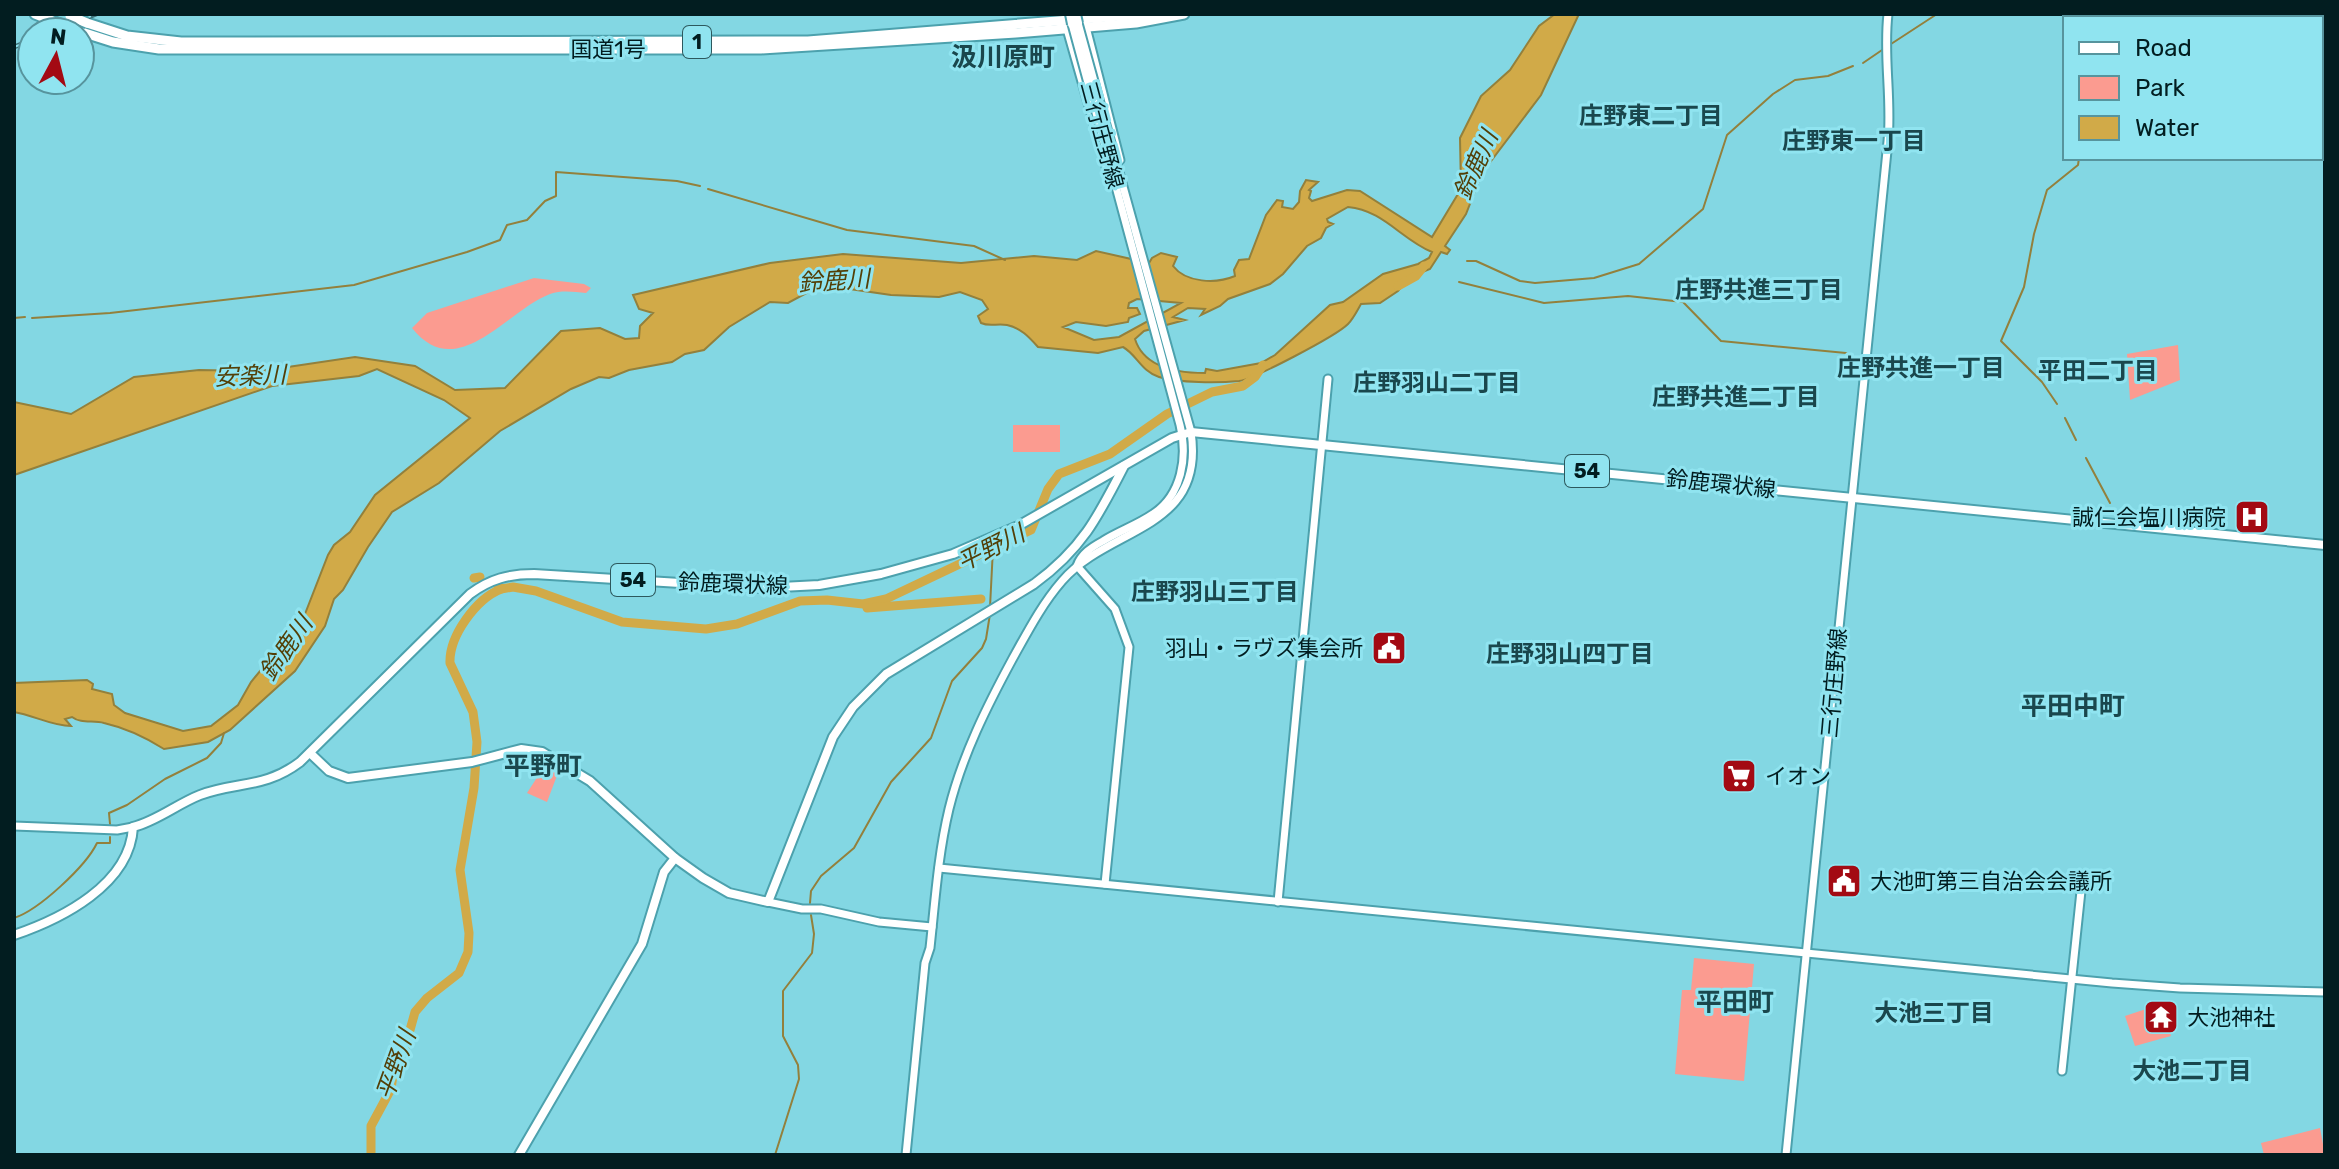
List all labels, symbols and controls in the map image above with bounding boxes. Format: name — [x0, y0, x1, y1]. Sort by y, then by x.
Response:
north arrow — [16, 16, 96, 96]
legend — [2063, 16, 2323, 160]
text: N — [49, 22, 68, 51]
road number: 1 — [683, 26, 711, 58]
text: Road — [2135, 34, 2192, 62]
street label: 国道1号 — [570, 36, 646, 63]
district label: 汲川原町 — [951, 42, 1055, 73]
text: Park — [2135, 74, 2186, 102]
street label: 三行庄野線 — [1075, 78, 1129, 192]
district label: 庄野東二丁目 — [1579, 102, 1723, 130]
text: Water — [2135, 114, 2199, 142]
water label: 鈴鹿川 — [1449, 124, 1505, 204]
district label: 庄野東一丁目 — [1782, 127, 1926, 155]
water label: 鈴鹿川 — [797, 264, 874, 297]
district label: 庄野共進三丁目 — [1675, 276, 1843, 304]
district label: 庄野共進一丁目 — [1837, 354, 2005, 382]
district label: 平田二丁目 — [2038, 357, 2158, 385]
water label: 安楽川 — [214, 361, 289, 391]
district label: 庄野羽山二丁目 — [1353, 369, 1521, 397]
district label: 庄野共進二丁目 — [1652, 383, 1820, 411]
road number: 54 — [1565, 455, 1609, 487]
street label: 鈴鹿環状線 — [1665, 465, 1777, 503]
hospital icon: 誠仁会塩川病院 — [2233, 498, 2271, 536]
place label: 誠仁会塩川病院 — [2072, 504, 2226, 531]
water label: 平野川 — [953, 518, 1032, 577]
road number: 54 — [611, 564, 655, 596]
street label: 鈴鹿環状線 — [678, 569, 788, 599]
district label: 庄野羽山三丁目 — [1131, 578, 1299, 606]
water label: 鈴鹿川 — [254, 608, 320, 686]
street label: 三行庄野線 — [1816, 627, 1852, 739]
public building icon: 羽山・ラヴズ集会所 — [1370, 629, 1408, 667]
place label: 羽山・ラヴズ集会所 — [1165, 635, 1363, 662]
district label: 庄野羽山四丁目 — [1486, 640, 1654, 668]
district label: 平田中町 — [2021, 691, 2125, 722]
district label: 平野町 — [504, 751, 582, 782]
supermarket icon: イオン — [1720, 757, 1758, 795]
place label: イオン — [1765, 763, 1831, 790]
public building icon: 大池町第三自治会会議所 — [1825, 862, 1863, 900]
place label: 大池町第三自治会会議所 — [1870, 868, 2112, 895]
district label: 平田町 — [1696, 987, 1774, 1018]
temple icon: 大池神社 — [2142, 998, 2180, 1036]
district label: 大池三丁目 — [1874, 999, 1994, 1027]
place label: 大池神社 — [2187, 1004, 2275, 1031]
water label: 平野川 — [371, 1024, 422, 1104]
district label: 大池二丁目 — [2132, 1057, 2252, 1085]

